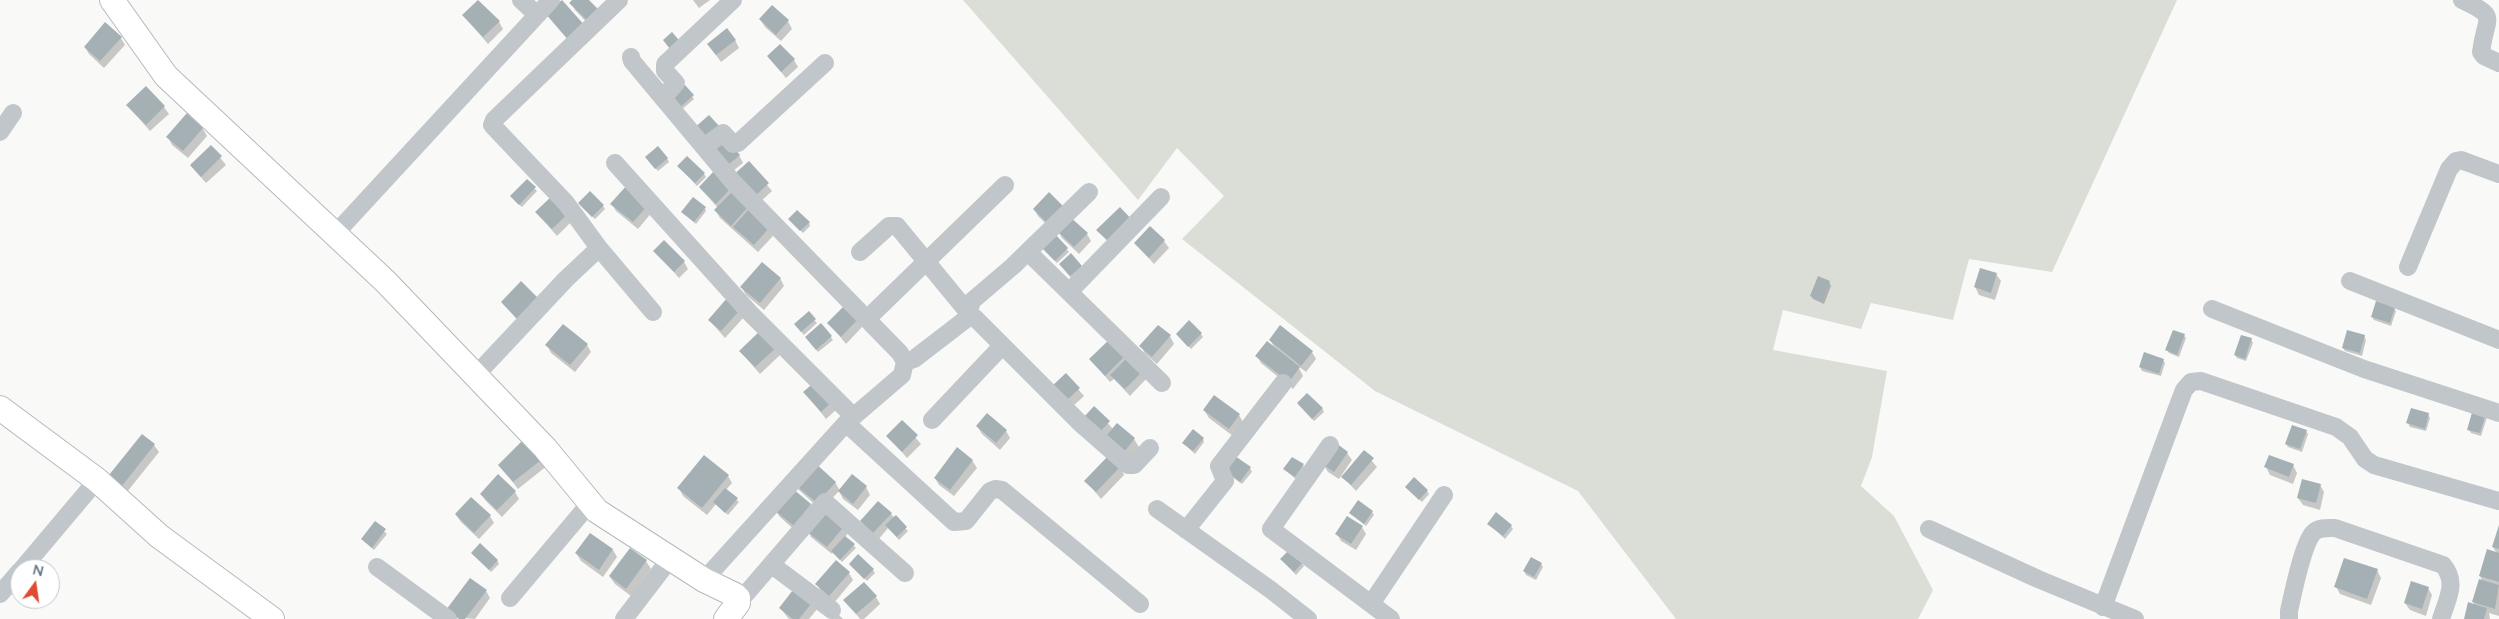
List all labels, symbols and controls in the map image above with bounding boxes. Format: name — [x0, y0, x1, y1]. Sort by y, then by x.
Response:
north arrow — [10, 559, 60, 609]
text: N — [31, 560, 46, 579]

